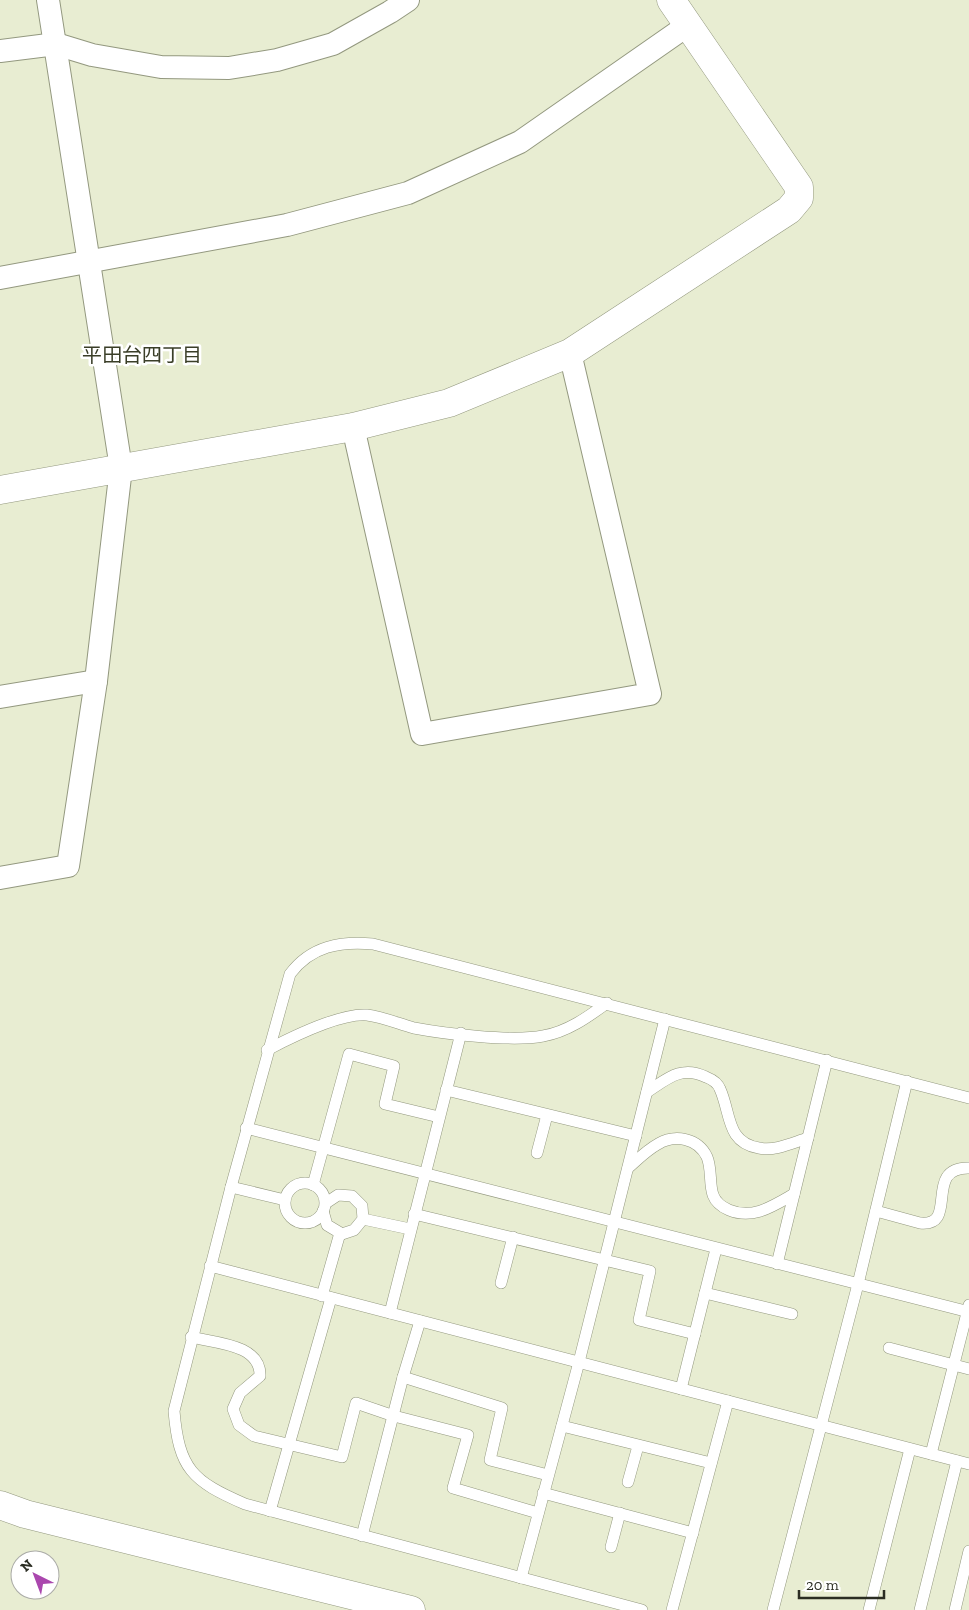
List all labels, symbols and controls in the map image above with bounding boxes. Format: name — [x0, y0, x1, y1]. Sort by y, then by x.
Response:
district label: 平田台四丁目 — [82, 343, 202, 367]
north arrow — [10, 1550, 60, 1600]
text: N — [17, 1556, 37, 1576]
scale bar — [799, 1568, 884, 1600]
text: 20 m — [806, 1576, 839, 1594]

